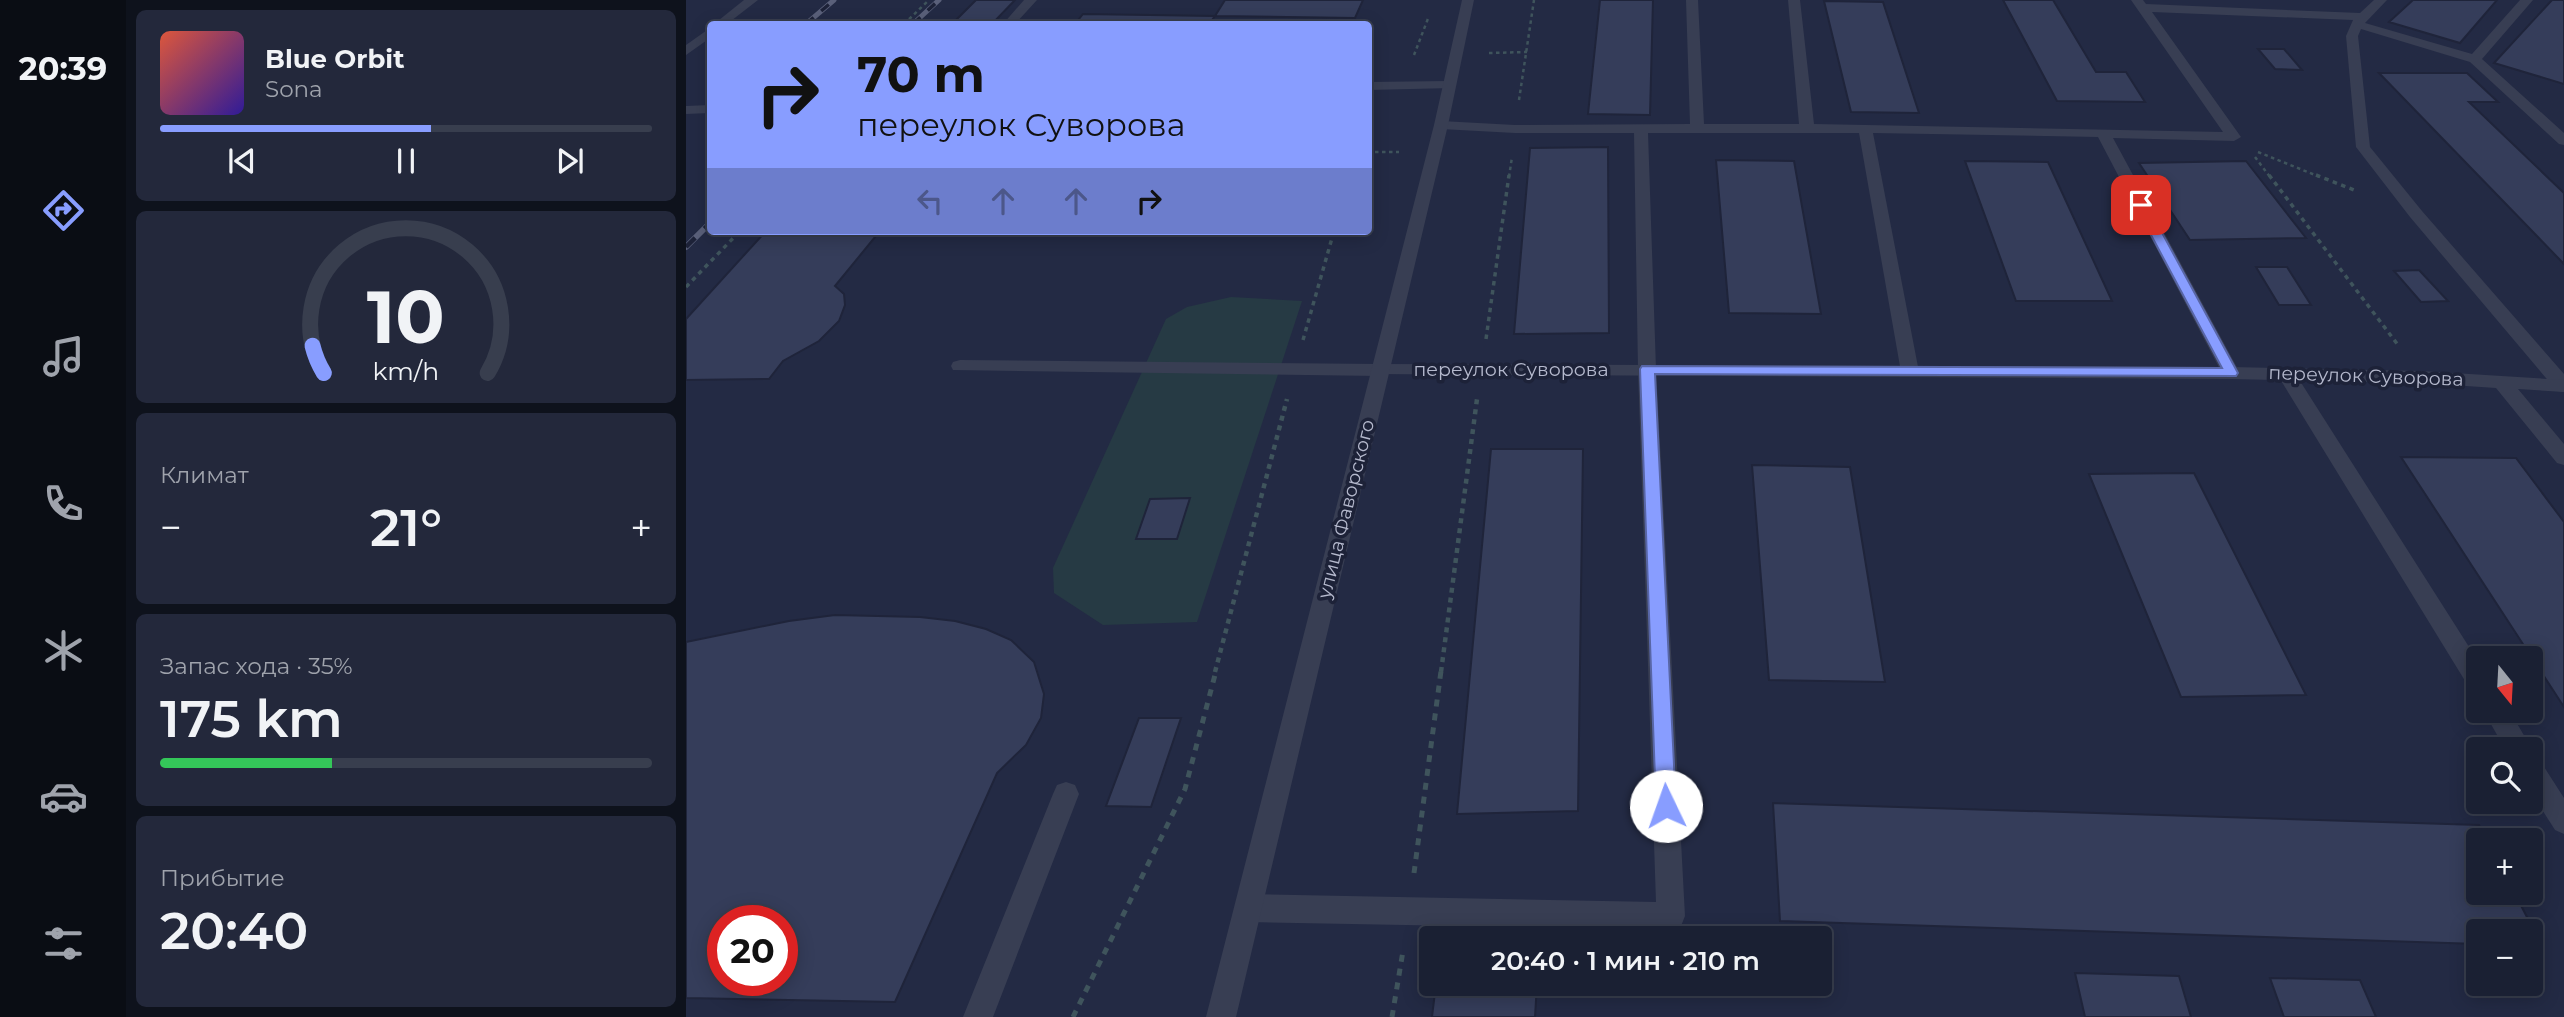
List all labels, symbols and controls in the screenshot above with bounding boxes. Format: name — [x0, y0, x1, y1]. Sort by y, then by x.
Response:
text: Blue Orbit — [265, 43, 404, 75]
text: 70 m — [857, 45, 985, 104]
text: 20:39 — [19, 49, 107, 88]
icon: right — [742, 49, 833, 140]
text: Sona — [265, 75, 323, 103]
text: переулок Суворова — [857, 105, 1185, 144]
icon: previous — [223, 142, 261, 180]
icon: pause — [387, 142, 425, 180]
icon: next — [551, 142, 589, 180]
pin — [2111, 175, 2171, 235]
icon: left — [911, 182, 949, 220]
icon: ahead — [984, 182, 1022, 220]
icon: ahead — [1057, 182, 1095, 220]
icon: right — [1130, 182, 1168, 220]
icon: directions — [39, 186, 88, 235]
icon: arrive — [2122, 186, 2160, 224]
text: 10 — [367, 274, 445, 362]
icon: music — [39, 332, 88, 381]
text: km/h — [373, 356, 439, 386]
street label: переулок Суворова — [1414, 358, 1609, 381]
street label: переулок Суворова — [2268, 361, 2464, 391]
street label: улица Фаворского — [1312, 417, 1379, 602]
text: Климат — [160, 461, 249, 489]
icon: phone — [39, 479, 88, 528]
text: 21° — [370, 496, 442, 559]
text: − — [160, 504, 182, 551]
text: + — [630, 504, 652, 551]
icon: climate — [39, 626, 88, 675]
north arrow — [2466, 646, 2543, 723]
map controls — [2466, 646, 2543, 996]
text: Запас хода · 35% — [160, 652, 353, 680]
text: 175 km — [160, 687, 343, 750]
button: search — [2466, 737, 2543, 814]
position arrow — [1629, 769, 1703, 843]
icon: car — [39, 772, 88, 821]
button: + — [2466, 828, 2543, 905]
text: Прибытие — [160, 864, 285, 892]
text: 20:40 — [160, 899, 308, 962]
speed limit sign: 20 — [707, 905, 798, 996]
icon: filters — [39, 919, 88, 968]
button: − — [2466, 919, 2543, 996]
text: 20:40 · 1 мин · 210 m — [1491, 945, 1760, 977]

